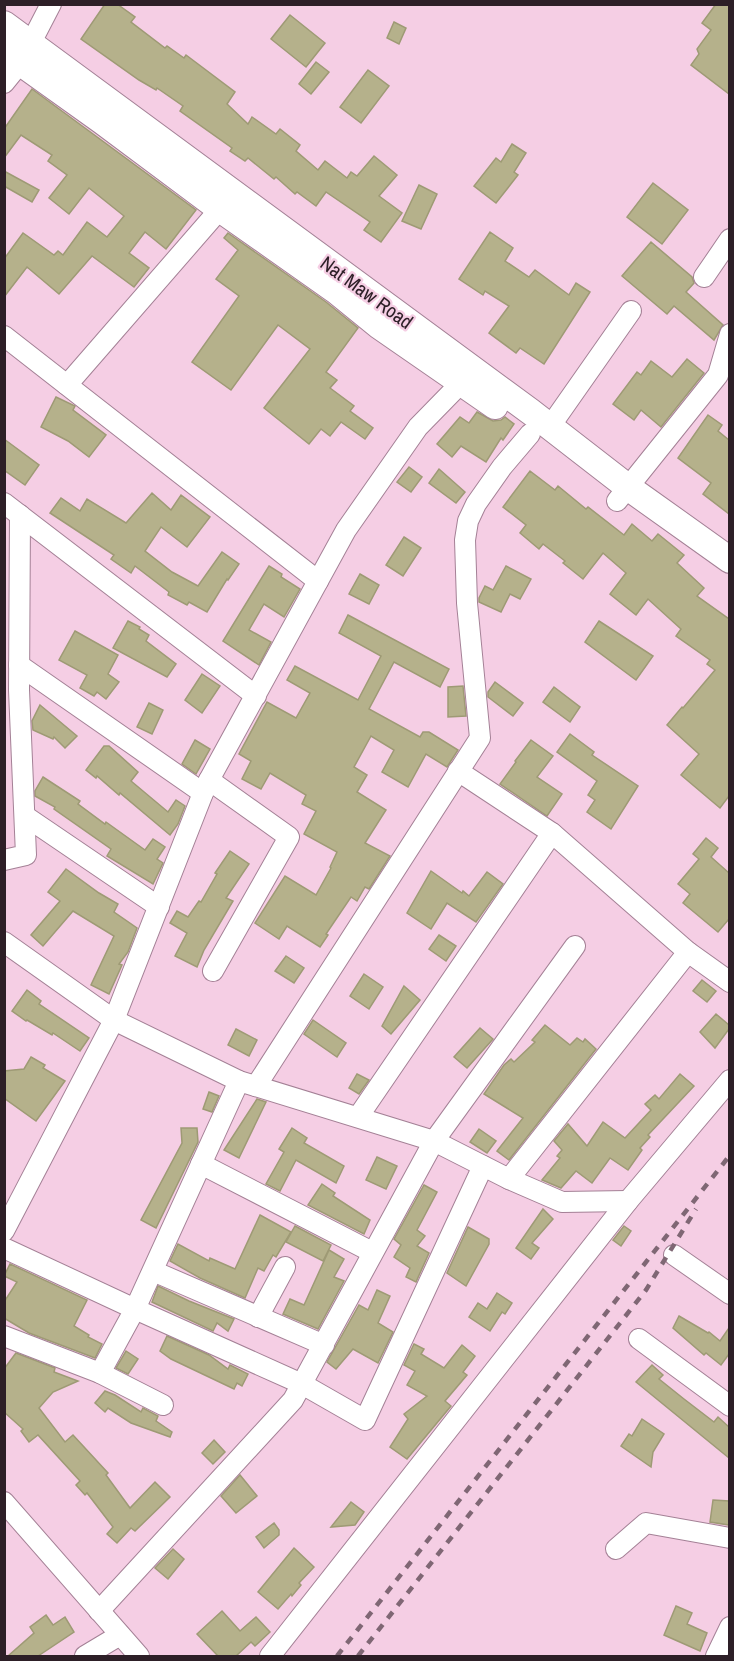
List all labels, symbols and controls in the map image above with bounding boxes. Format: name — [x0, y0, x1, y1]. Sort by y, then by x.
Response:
street label: Nat Maw Road — [315, 249, 419, 335]

